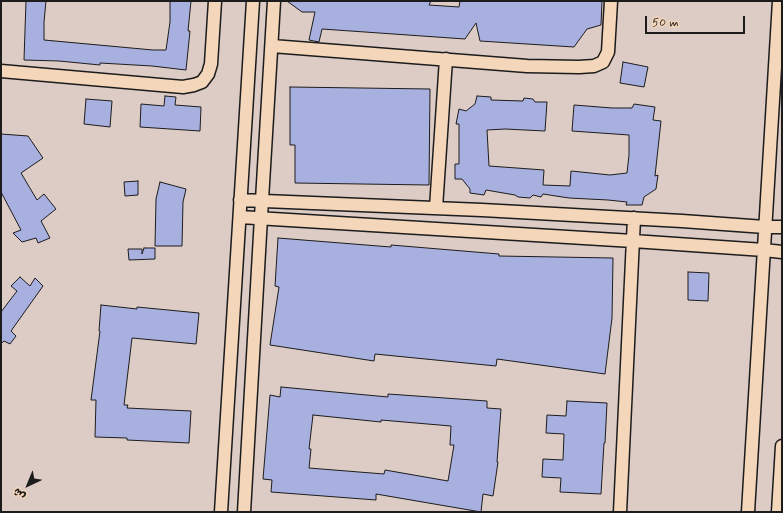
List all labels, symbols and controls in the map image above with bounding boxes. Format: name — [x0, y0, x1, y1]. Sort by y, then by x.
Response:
scale bar — [647, 8, 747, 34]
text: 50 m — [652, 15, 679, 31]
north arrow — [8, 465, 48, 505]
text: ش — [10, 484, 29, 503]

